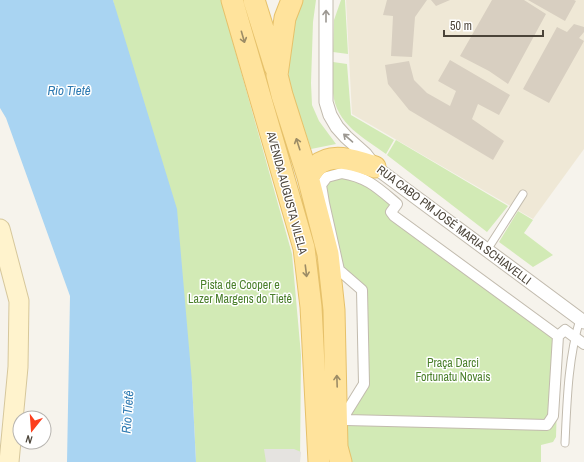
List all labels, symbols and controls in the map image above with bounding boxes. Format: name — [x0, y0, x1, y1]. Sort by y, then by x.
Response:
one-way arrow — [322, 10, 330, 23]
scale bar — [444, 12, 543, 38]
text: 50 m — [450, 18, 472, 34]
one-way arrow — [240, 31, 247, 44]
water label: Rio Tietê — [47, 82, 91, 99]
street label: AVENIDA AUGUSTA VILELA — [263, 129, 311, 257]
one-way arrow — [343, 134, 354, 143]
one-way arrow — [294, 138, 301, 151]
street label: RUA CABO PM JOSÉ MARIA SCHIAVELLI — [374, 162, 534, 288]
one-way arrow — [303, 264, 310, 277]
park label: Pista de Cooper e Lazer Margens do Tietê — [188, 277, 292, 307]
park label: Praça Darci Fortunatu Novais — [415, 355, 491, 385]
one-way arrow — [333, 375, 340, 388]
water label: Rio Tietê — [118, 390, 137, 434]
north arrow — [12, 410, 52, 450]
text: N — [24, 432, 34, 447]

